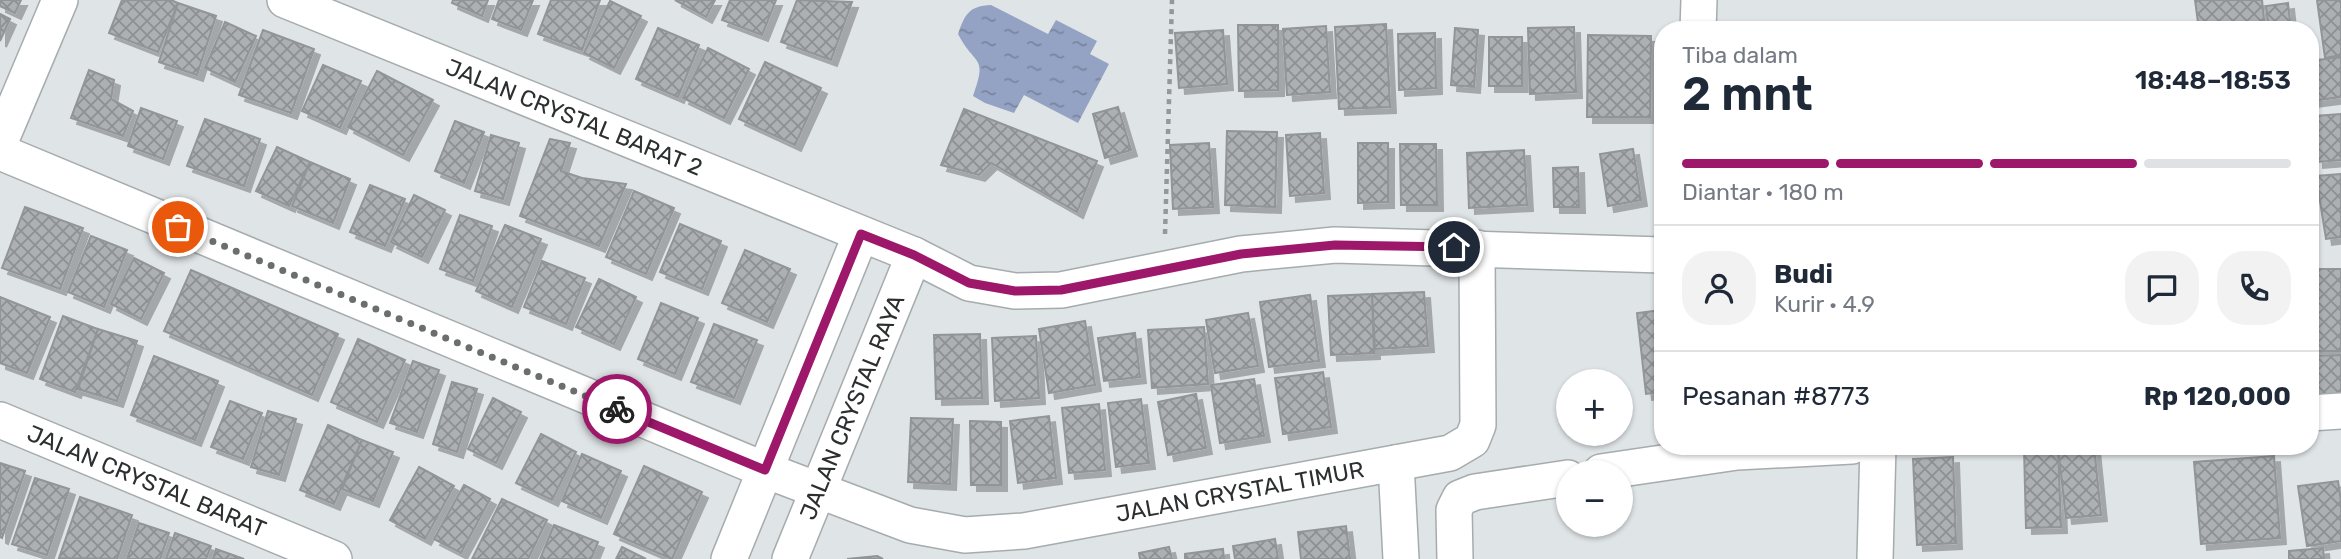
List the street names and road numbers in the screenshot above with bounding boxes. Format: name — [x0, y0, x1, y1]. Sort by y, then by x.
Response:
street label: JALAN CRYSTAL BARAT 2 — [442, 53, 707, 182]
street label: JALAN CRYSTAL RAYA — [794, 290, 910, 524]
street label: JALAN CRYSTAL BARAT — [23, 419, 270, 543]
street label: JALAN CRYSTAL TIMUR — [1114, 455, 1366, 528]

